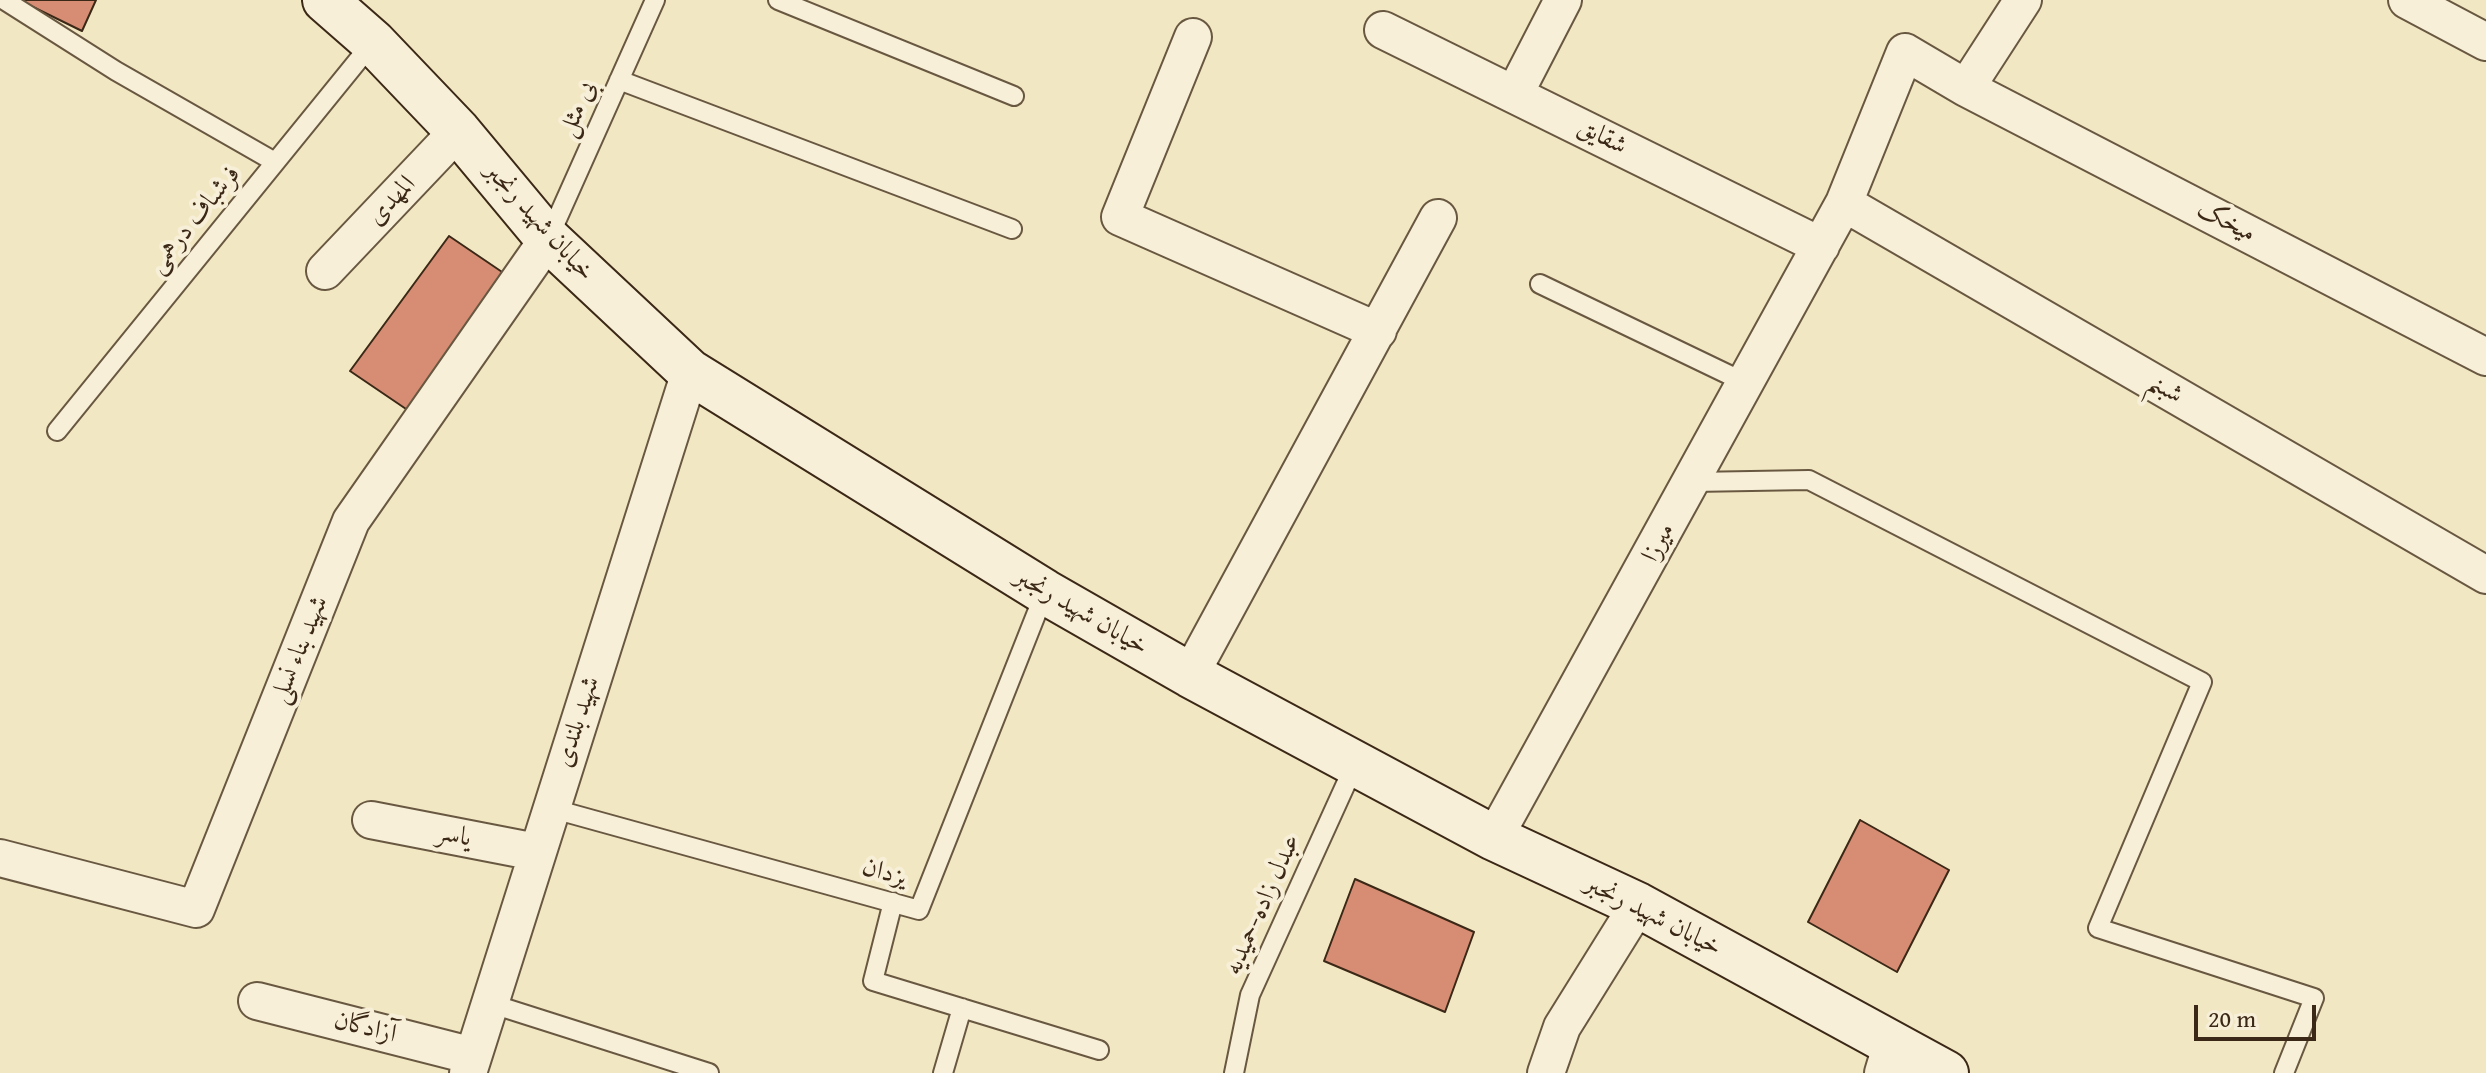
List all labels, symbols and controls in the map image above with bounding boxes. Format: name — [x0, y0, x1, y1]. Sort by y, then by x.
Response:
street label: بی مثل — [552, 76, 604, 142]
street label: شقایق — [1572, 111, 1632, 163]
street label: خیابان شهید رنجبر — [477, 156, 601, 288]
street label: فرشباف درهمی — [142, 160, 248, 280]
street label: المهدی — [361, 169, 423, 233]
street label: میخک — [2191, 194, 2261, 250]
street label: شبنم — [2142, 367, 2188, 411]
street label: میرزا — [1636, 518, 1682, 568]
street label: خیابان شهید رنجبر — [1008, 561, 1154, 663]
street label: شهید بناء نسلی — [264, 592, 336, 708]
street label: شهید بلندی — [549, 673, 607, 771]
street label: یاسر — [434, 817, 474, 855]
street label: عبدل زاده-حمیدیه — [1218, 830, 1308, 980]
street label: یزدان — [858, 852, 910, 894]
street label: خیابان شهید رنجبر — [1579, 868, 1727, 964]
scale bar — [2198, 989, 2320, 1039]
text: 20 m — [2208, 1001, 2256, 1036]
street label: آزادگان — [331, 1005, 399, 1051]

